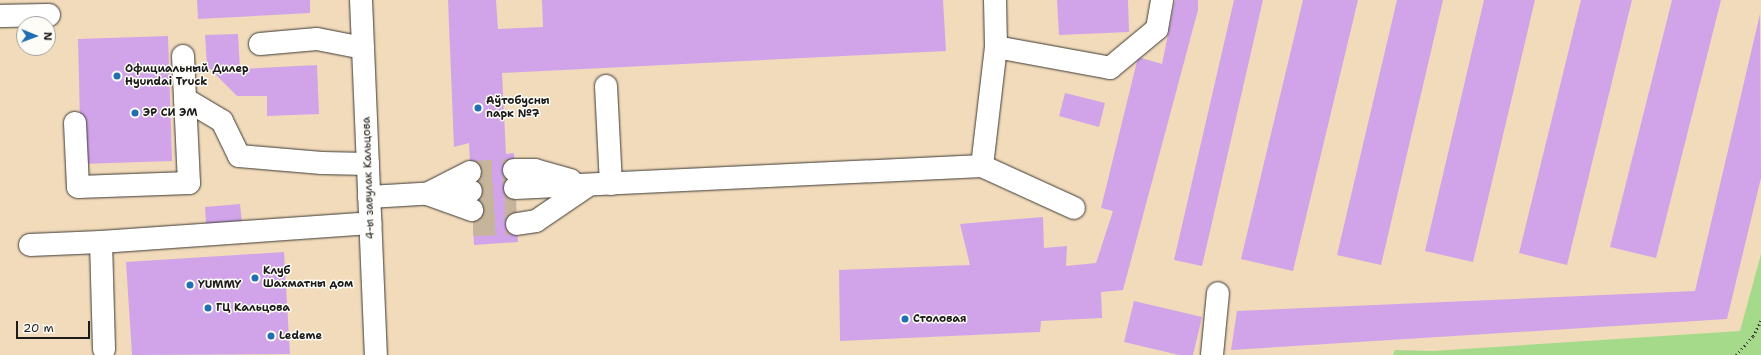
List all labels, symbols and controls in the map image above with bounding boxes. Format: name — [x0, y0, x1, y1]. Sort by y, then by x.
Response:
north arrow — [16, 16, 56, 56]
text: N — [40, 32, 55, 41]
place label: Официальный Дилер Hyundai Truck — [125, 63, 249, 89]
marker: Официальный Дилер Hyundai Truck — [112, 71, 122, 81]
place label: Аўтобусны парк №7 — [486, 95, 550, 121]
marker: Аўтобусны парк №7 — [473, 103, 483, 113]
place label: ЭР СИ ЭМ — [143, 106, 198, 120]
marker: ЭР СИ ЭМ — [130, 108, 140, 118]
street label: 4-ы завулак Кальцова — [360, 116, 378, 240]
place label: Клуб Шахматны дом — [263, 265, 353, 291]
marker: Клуб Шахматны дом — [250, 273, 260, 283]
place label: YUMMY — [198, 278, 241, 292]
marker: YUMMY — [185, 280, 195, 290]
place label: ГЦ Кальцова — [216, 301, 290, 315]
marker: ГЦ Кальцова — [203, 303, 213, 313]
place label: Столовая — [913, 312, 967, 326]
scale bar — [18, 313, 92, 339]
marker: Столовая — [900, 314, 910, 324]
text: 20 m — [23, 320, 54, 336]
place label: Ledeme — [279, 329, 322, 343]
marker: Ledeme — [266, 331, 276, 341]

